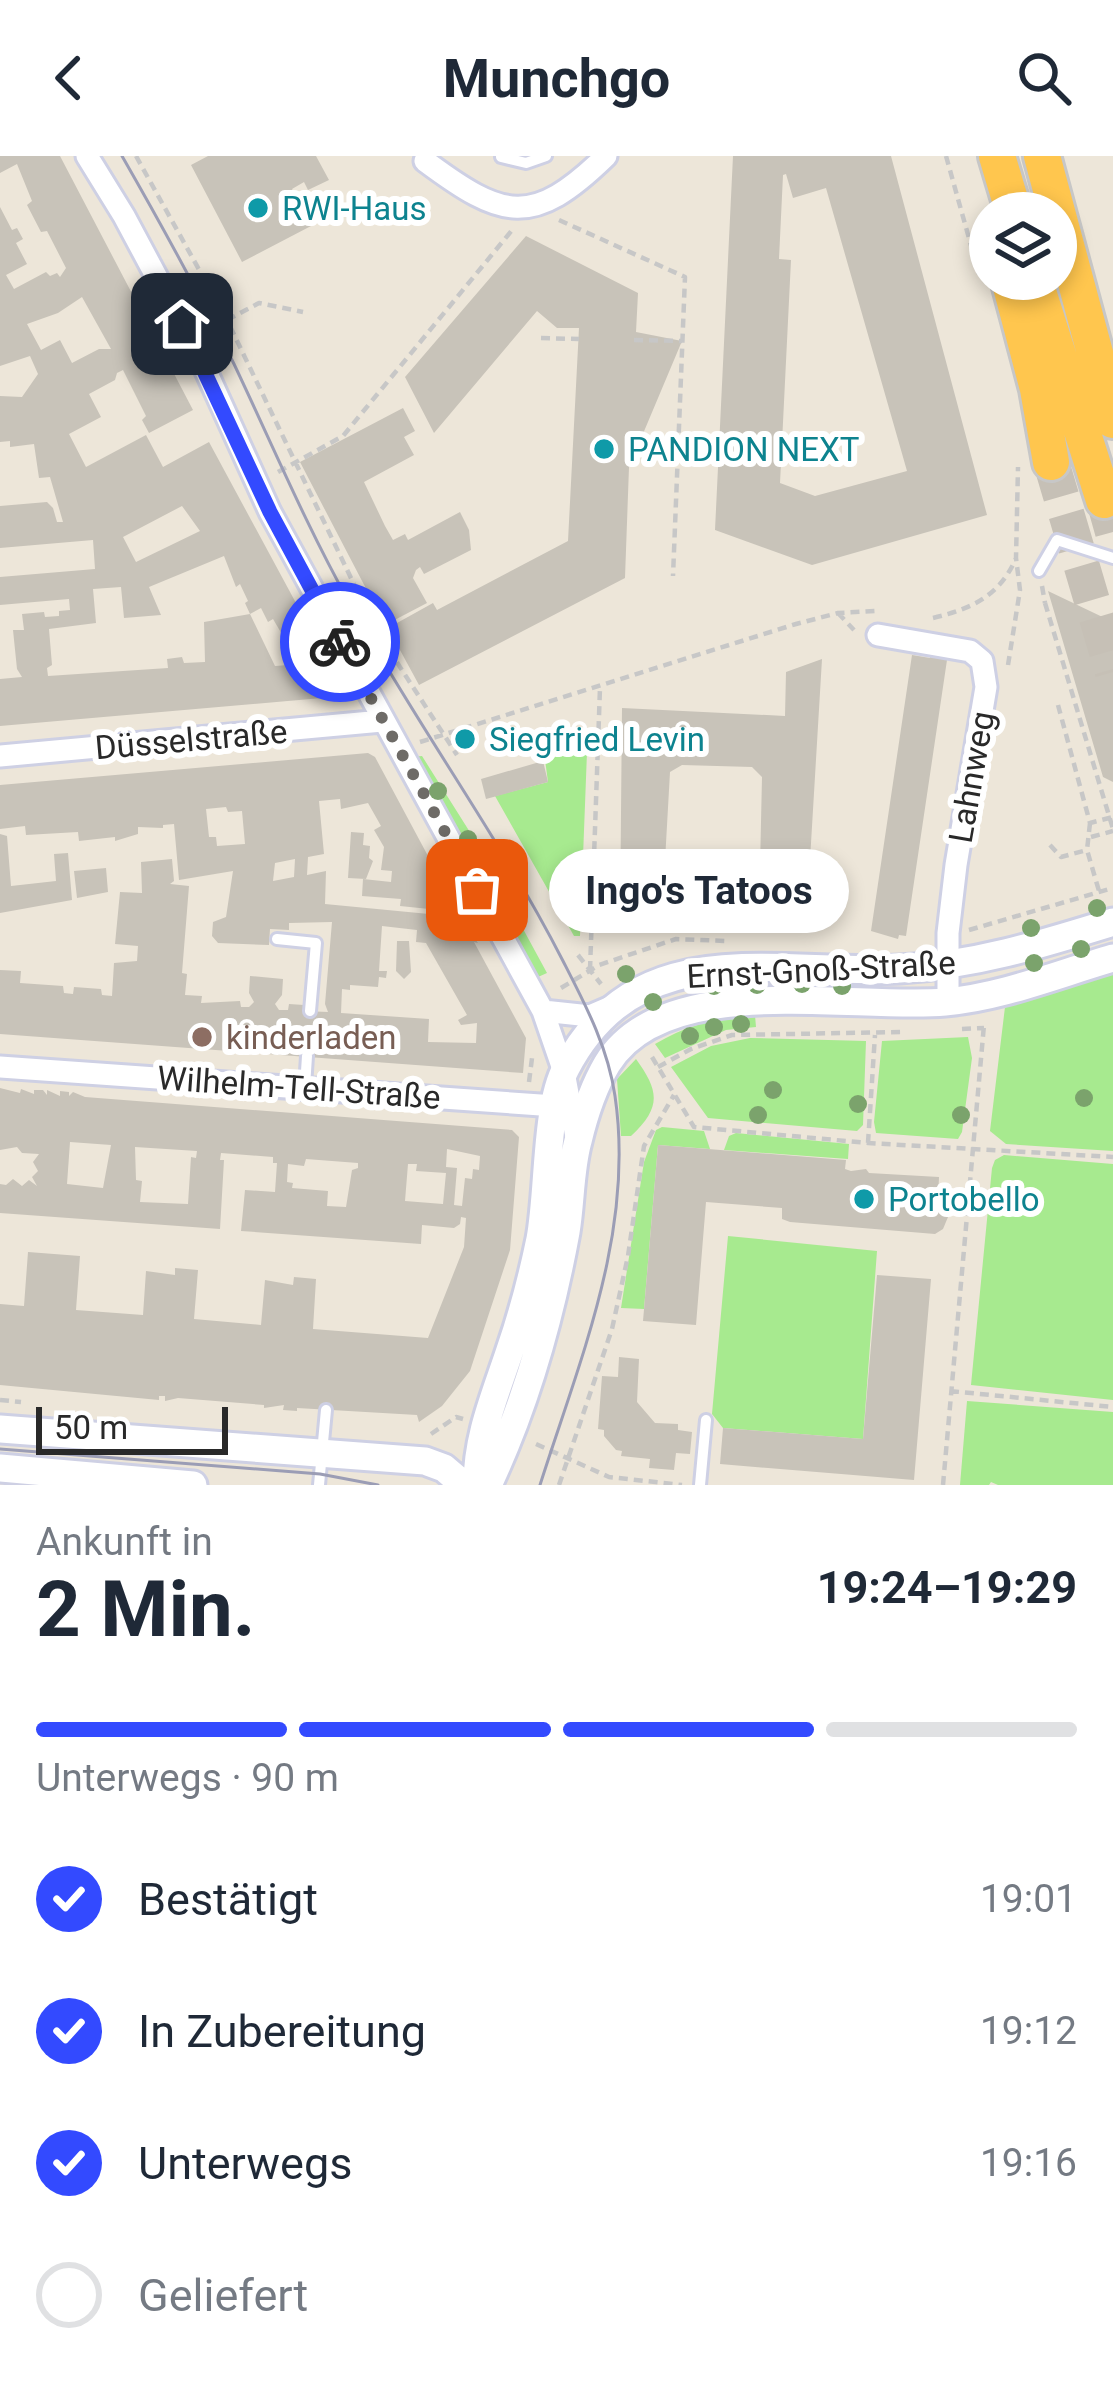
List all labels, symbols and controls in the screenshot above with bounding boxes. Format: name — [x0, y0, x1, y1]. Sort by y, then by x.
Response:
icon: back — [36, 45, 102, 111]
icon: search — [1011, 45, 1077, 111]
text: Munchgo — [443, 47, 670, 110]
place label: RWI-Haus — [282, 189, 426, 228]
map controls — [969, 192, 1077, 300]
button: layers — [969, 192, 1077, 300]
marker: RWI-Haus — [245, 195, 271, 221]
pin — [131, 273, 233, 375]
icon: home — [149, 291, 215, 357]
place label: PANDION NEXT — [628, 430, 859, 469]
marker: PANDION NEXT — [591, 436, 617, 462]
courier — [280, 582, 400, 702]
icon: bike — [307, 609, 373, 675]
street label: Lahnweg — [941, 708, 1002, 846]
street label: Düsselstraße — [93, 712, 289, 767]
place label: Siegfried Levin — [489, 720, 705, 759]
marker: Siegfried Levin — [452, 726, 478, 752]
pin — [426, 839, 528, 941]
callout: Ingo's Tatoos — [549, 848, 849, 932]
icon: bag — [444, 857, 510, 923]
text: Ingo's Tatoos — [585, 868, 813, 914]
street label: Ernst-Gnoß-Straße — [685, 943, 957, 996]
place label: kinderladen — [226, 1018, 397, 1057]
marker: kinderladen — [189, 1024, 215, 1050]
street label: Wilhelm-Tell-Straße — [156, 1058, 442, 1117]
place label: Portobello — [888, 1180, 1040, 1219]
marker: Portobello — [851, 1186, 877, 1212]
scale bar — [36, 1401, 228, 1454]
text: 50 m — [54, 1408, 128, 1447]
text: Ankunft in — [36, 1519, 213, 1565]
text: 19:24–19:29 — [817, 1561, 1077, 1614]
text: 2 Min. — [36, 1564, 255, 1655]
text: Unterwegs · 90 m — [36, 1755, 339, 1801]
icon: check — [36, 1866, 102, 1932]
text: Bestätigt — [138, 1873, 318, 1926]
text: 19:01 — [980, 1876, 1077, 1922]
icon: check — [36, 1998, 102, 2064]
text: In Zubereitung — [138, 2005, 426, 2058]
text: 19:12 — [980, 2008, 1077, 2054]
icon: check — [36, 2130, 102, 2196]
text: Unterwegs — [138, 2137, 352, 2190]
text: 19:16 — [980, 2140, 1077, 2186]
text: Geliefert — [138, 2269, 308, 2322]

